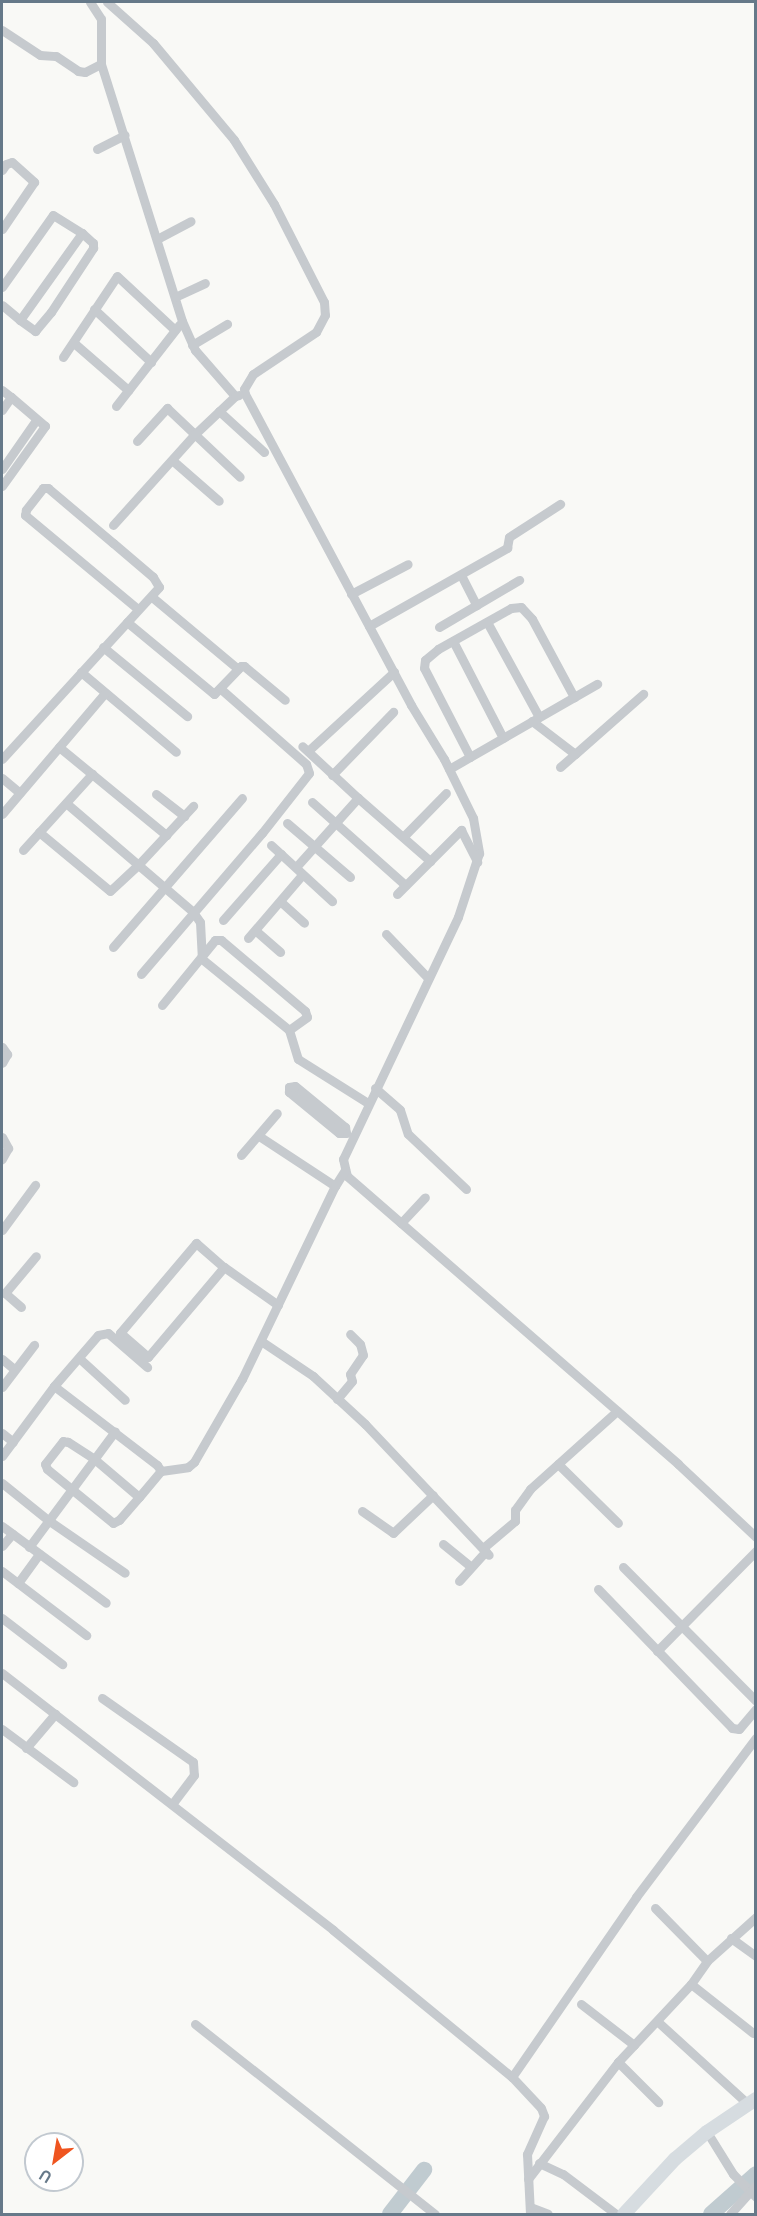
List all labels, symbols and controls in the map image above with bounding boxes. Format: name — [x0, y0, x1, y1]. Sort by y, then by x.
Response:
north arrow — [24, 2132, 84, 2192]
text: U — [35, 2164, 56, 2188]

